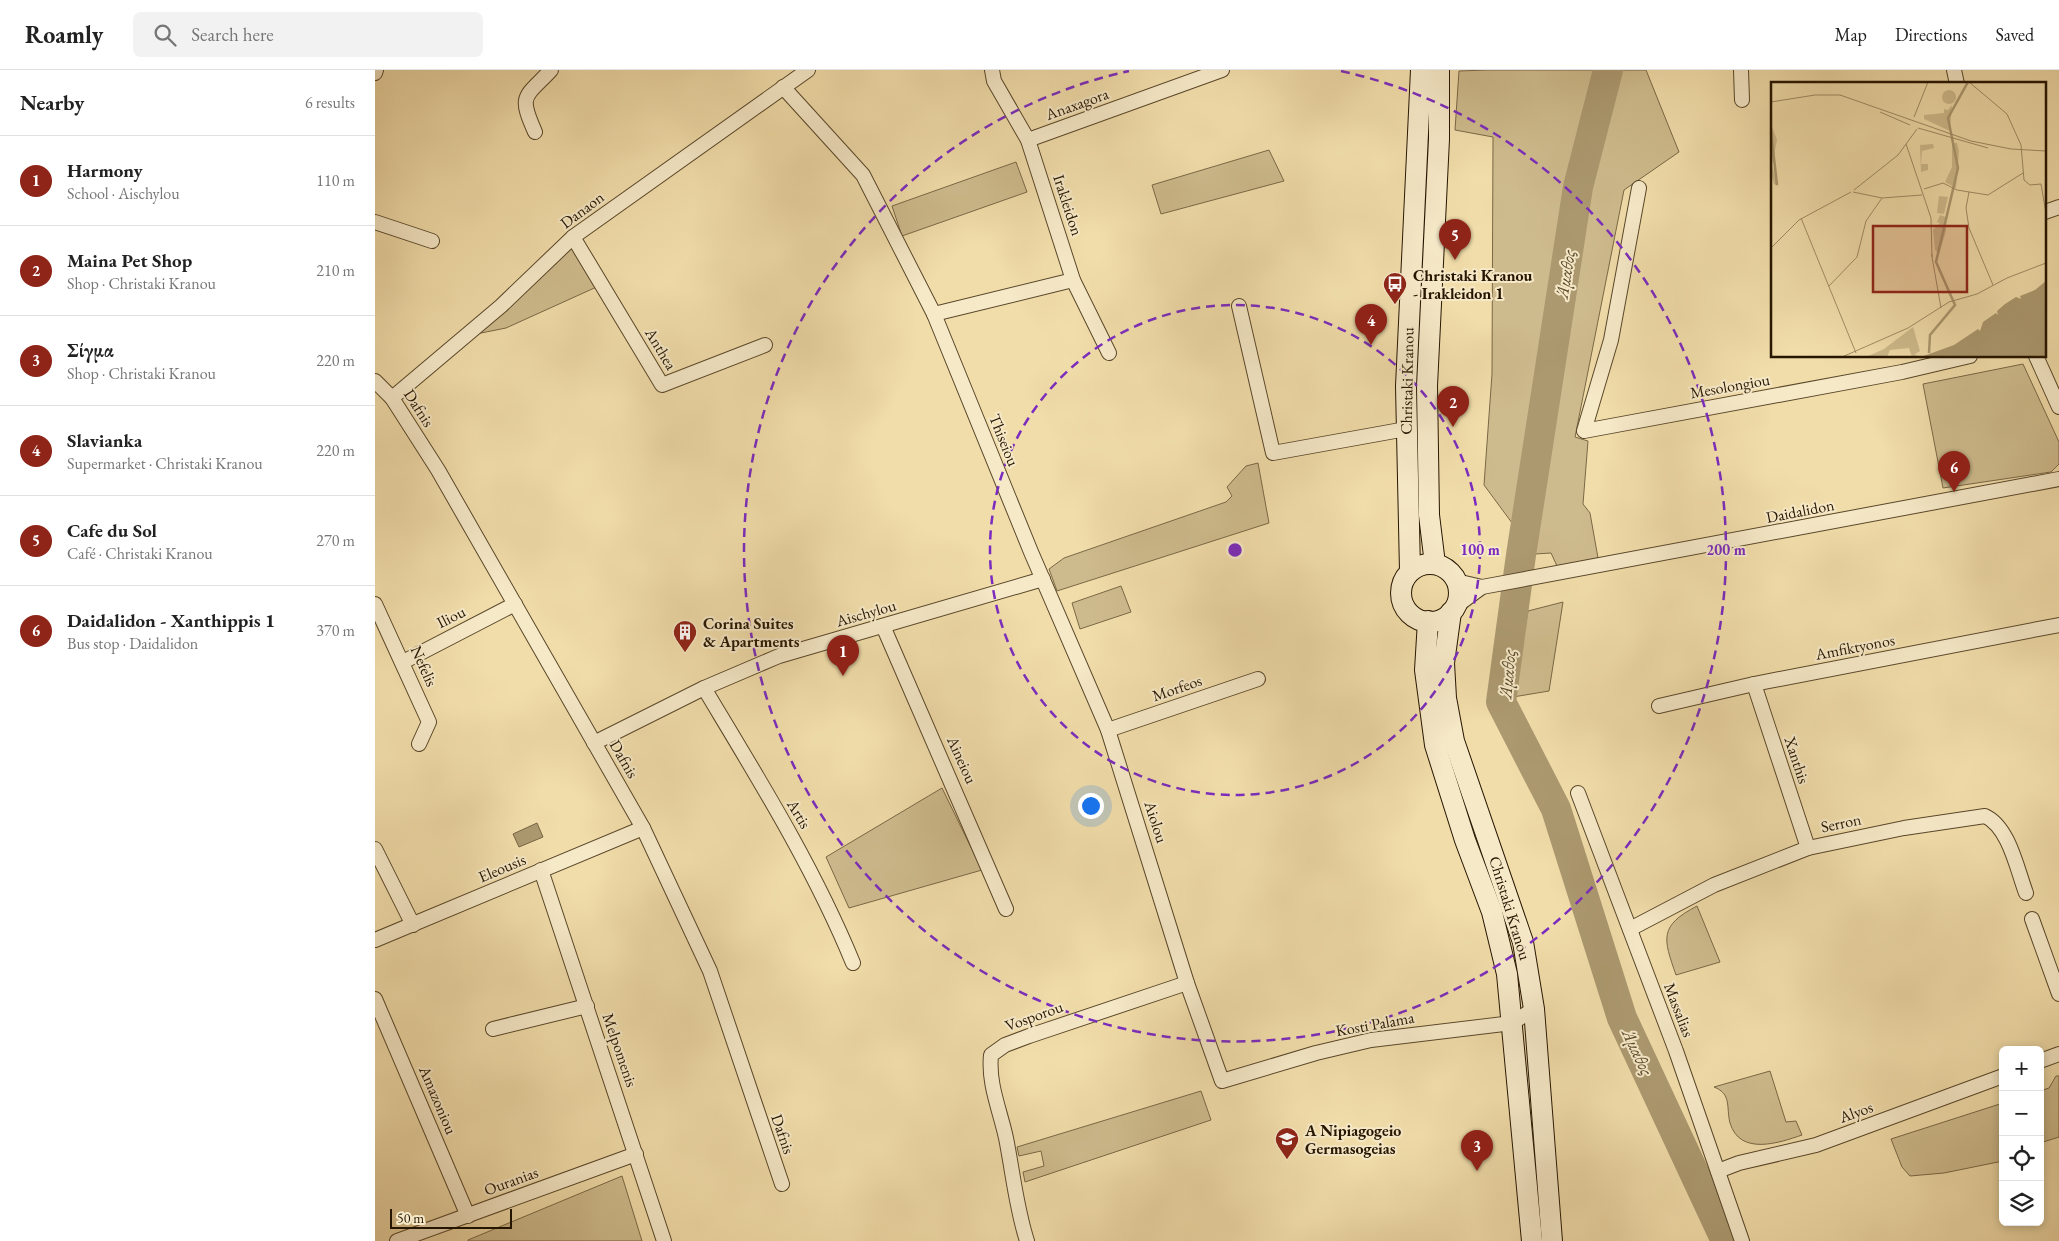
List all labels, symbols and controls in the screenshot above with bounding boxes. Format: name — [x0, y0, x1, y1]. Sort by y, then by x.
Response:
search box — [133, 12, 483, 57]
text: Roamly — [25, 19, 103, 50]
icon: search — [151, 21, 179, 49]
text: Search here — [191, 22, 274, 47]
text: Map — [1835, 23, 1867, 46]
text: Directions — [1895, 23, 1967, 46]
text: Saved — [1995, 23, 2034, 46]
inset map — [1771, 82, 2047, 358]
street label: Anaxagora — [1042, 83, 1112, 125]
text: Nearby — [20, 89, 84, 116]
text: 6 results — [305, 92, 355, 113]
text: Harmony — [67, 158, 143, 183]
text: 1 — [32, 170, 40, 191]
text: 110 m — [316, 170, 355, 191]
street label: Irakleidon — [1048, 172, 1088, 239]
text: School · Aischylou — [67, 183, 180, 204]
street label: Danaon — [556, 186, 609, 233]
pin: 5 — [1439, 219, 1471, 260]
water label: Άμαθος — [1549, 247, 1580, 302]
text: Maina Pet Shop — [67, 248, 192, 273]
text: 2 — [32, 260, 40, 281]
text: 210 m — [316, 260, 355, 281]
place label: Christaki Kranou - Irakleidon 1 — [1413, 265, 1533, 304]
bus stop icon: Christaki Kranou - Irakleidon 1 — [1382, 271, 1408, 305]
text: Shop · Christaki Kranou — [67, 273, 216, 294]
pin: 4 — [1355, 304, 1387, 345]
street label: Anthea — [640, 323, 682, 374]
street label: Christaki Kranou — [1396, 327, 1418, 435]
text: Σίγμα — [67, 338, 114, 363]
text: 3 — [32, 350, 40, 371]
text: 220 m — [316, 350, 355, 371]
text: Shop · Christaki Kranou — [67, 363, 216, 384]
street label: Mesolongiou — [1688, 369, 1772, 403]
street label: Dafnis — [399, 385, 439, 431]
pin: 2 — [1437, 386, 1469, 427]
street label: Thiseiou — [984, 411, 1024, 470]
text: Slavianka — [67, 428, 142, 453]
text: 4 — [32, 440, 40, 461]
text: 220 m — [316, 440, 355, 461]
pin: 6 — [1938, 451, 1970, 492]
text: Supermarket · Christaki Kranou — [67, 453, 263, 474]
street label: Daidalidon — [1764, 494, 1836, 528]
text: Cafe du Sol — [67, 518, 157, 543]
text: 5 — [32, 530, 40, 551]
text: 270 m — [316, 530, 355, 551]
text: 100 m — [1460, 540, 1500, 559]
text: 200 m — [1706, 540, 1746, 559]
centre of rings — [1226, 541, 1244, 559]
text: Café · Christaki Kranou — [67, 543, 213, 564]
street label: Aischylou — [833, 594, 899, 632]
street label: Iliou — [433, 601, 469, 633]
text: Daidalidon - Xanthippis 1 — [67, 608, 275, 633]
place label: Corina Suites & Apartments — [703, 613, 800, 652]
building icon: Corina Suites & Apartments — [672, 619, 698, 653]
text: 6 — [32, 620, 40, 641]
text: 370 m — [316, 620, 355, 641]
street label: Amfiktyonos — [1813, 629, 1896, 665]
text: Bus stop · Daidalidon — [67, 633, 198, 654]
pin: 1 — [827, 635, 859, 676]
street label: Nefelis — [406, 642, 442, 690]
water label: Άμαθος — [1493, 648, 1521, 702]
street label: Morfeos — [1149, 670, 1205, 706]
street label: Aineiou — [942, 732, 982, 788]
street label: Xanthis — [1779, 733, 1814, 786]
street label: Dafnis — [605, 736, 643, 782]
your location — [1078, 793, 1104, 819]
street label: Artis — [782, 795, 816, 832]
street label: Aiolou — [1139, 797, 1173, 846]
street label: Serron — [1819, 808, 1864, 838]
street label: Eleousis — [475, 849, 529, 887]
street label: Christaki Kranou — [1484, 854, 1536, 963]
street label: Massalias — [1659, 980, 1699, 1040]
street label: Vosporou — [1002, 996, 1066, 1036]
street label: Kosti Palama — [1334, 1007, 1417, 1041]
street label: Melpomenis — [598, 1010, 642, 1090]
water label: Άμαθος — [1616, 1023, 1659, 1080]
map controls — [1999, 1046, 2044, 1226]
button: + — [1999, 1046, 2044, 1091]
street label: Amazoniou — [414, 1062, 462, 1138]
button: − — [1999, 1091, 2044, 1136]
street label: Alyos — [1835, 1096, 1876, 1128]
street label: Dafnis — [766, 1111, 800, 1157]
place label: A Nipiagogeio Germasogeias — [1304, 1120, 1401, 1159]
school or university icon: A Nipiagogeio Germasogeias — [1274, 1126, 1300, 1160]
pin: 3 — [1461, 1130, 1493, 1171]
button: locate — [1999, 1136, 2044, 1181]
street label: Ouranias — [481, 1162, 541, 1200]
button: layers — [1999, 1181, 2044, 1226]
scale bar — [390, 1206, 513, 1229]
text: 50 m — [397, 1209, 424, 1227]

